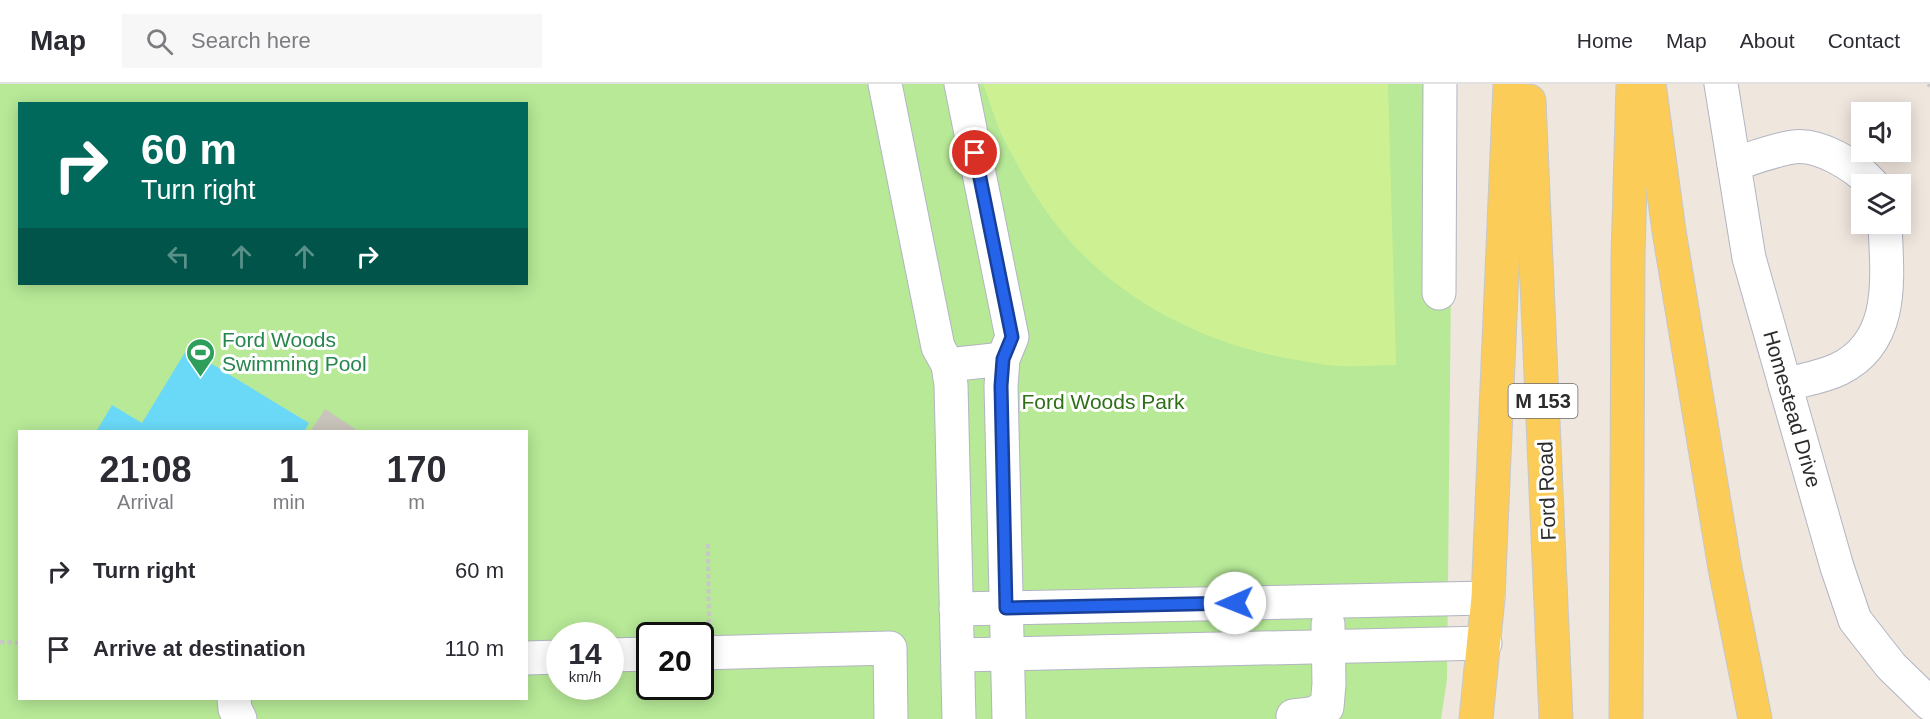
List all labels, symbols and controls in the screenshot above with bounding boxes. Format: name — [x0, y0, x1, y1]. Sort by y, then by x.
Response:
search box — [122, 14, 542, 68]
text: Map — [30, 25, 86, 56]
icon: search — [143, 25, 176, 58]
text: Search here — [191, 28, 311, 53]
text: Home — [1577, 29, 1633, 52]
text: Map — [1666, 29, 1707, 52]
text: About — [1740, 29, 1795, 52]
text: Contact — [1828, 29, 1900, 52]
map controls — [1851, 102, 1911, 234]
button: sound — [1851, 102, 1911, 162]
icon: right — [42, 126, 120, 204]
text: 60 m — [141, 126, 237, 173]
pin — [949, 127, 1000, 178]
icon: arrive — [958, 136, 991, 169]
button: layers — [1851, 174, 1911, 234]
text: Turn right — [141, 175, 256, 205]
icon: left — [162, 240, 195, 273]
icon: ahead — [225, 240, 258, 273]
icon: ahead — [288, 240, 321, 273]
icon: right — [351, 240, 384, 273]
place label: Ford Woods Swimming Pool — [222, 328, 367, 375]
street label: Homestead Drive — [1759, 328, 1826, 490]
sports icon: Ford Woods Swimming Pool — [185, 336, 217, 378]
road number: M 153 — [1508, 384, 1578, 418]
park label: Ford Woods Park — [1021, 390, 1185, 413]
street label: Ford Road — [1533, 441, 1560, 541]
text: 21:08 — [99, 449, 191, 490]
text: 1 — [279, 449, 299, 490]
text: 170 — [386, 449, 447, 490]
text: Arrival — [117, 491, 174, 513]
text: min — [273, 491, 305, 513]
text: m — [408, 491, 425, 513]
icon: right — [42, 555, 75, 588]
text: Turn right — [93, 558, 195, 583]
text: 60 m — [455, 558, 504, 583]
position arrow — [1203, 571, 1267, 635]
speed limit sign: 20 — [636, 622, 714, 700]
icon: arrive — [42, 633, 75, 666]
text: Arrive at destination — [93, 636, 306, 661]
text: 110 m — [444, 636, 504, 661]
text: 14 — [568, 637, 602, 670]
text: km/h — [569, 668, 601, 685]

